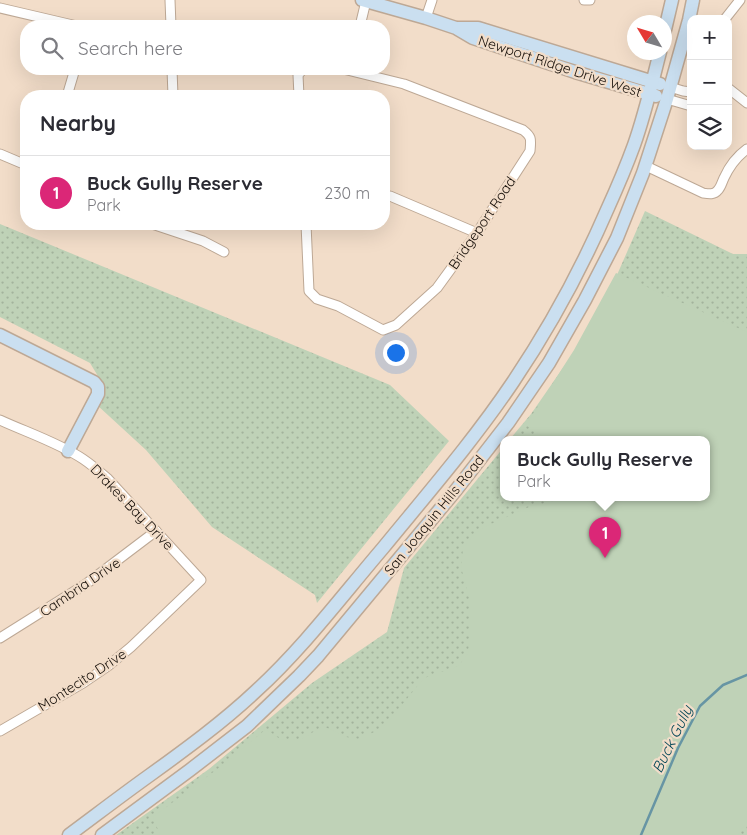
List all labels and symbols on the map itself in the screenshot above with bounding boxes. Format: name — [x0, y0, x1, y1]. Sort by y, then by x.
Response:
north arrow — [627, 15, 672, 60]
street label: Newport Ridge Drive West — [476, 31, 644, 101]
street label: Bridgeport Road — [444, 173, 520, 273]
your location — [383, 340, 409, 366]
street label: San Joaquin Hills Road — [380, 451, 488, 579]
street label: Drakes Bay Drive — [87, 460, 178, 554]
pin: 1 — [589, 517, 621, 558]
street label: Cambria Drive — [36, 553, 124, 621]
street label: Montecito Drive — [34, 645, 130, 715]
water label: Buck Gully — [648, 701, 697, 776]

